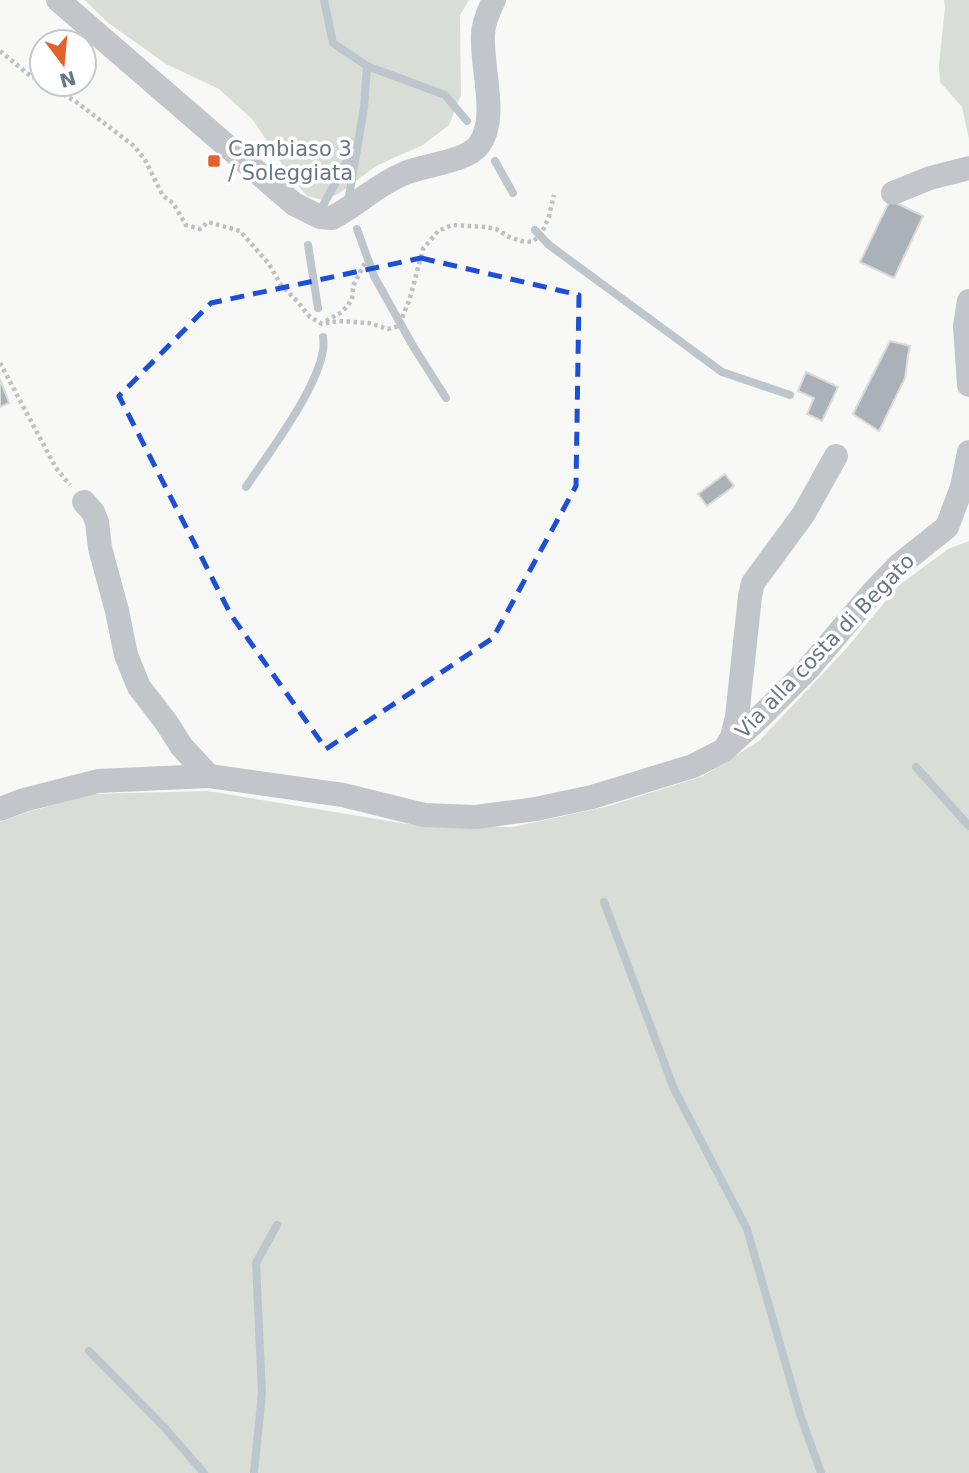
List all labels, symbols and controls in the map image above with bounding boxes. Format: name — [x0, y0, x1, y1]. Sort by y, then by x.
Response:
north arrow — [28, 28, 98, 98]
text: N — [57, 67, 78, 92]
place label: Cambiaso 3 / Soleggiata — [228, 137, 353, 185]
marker: Cambiaso 3 / Soleggiata — [206, 153, 222, 169]
street label: Via alla costa di Begato — [731, 549, 919, 743]

